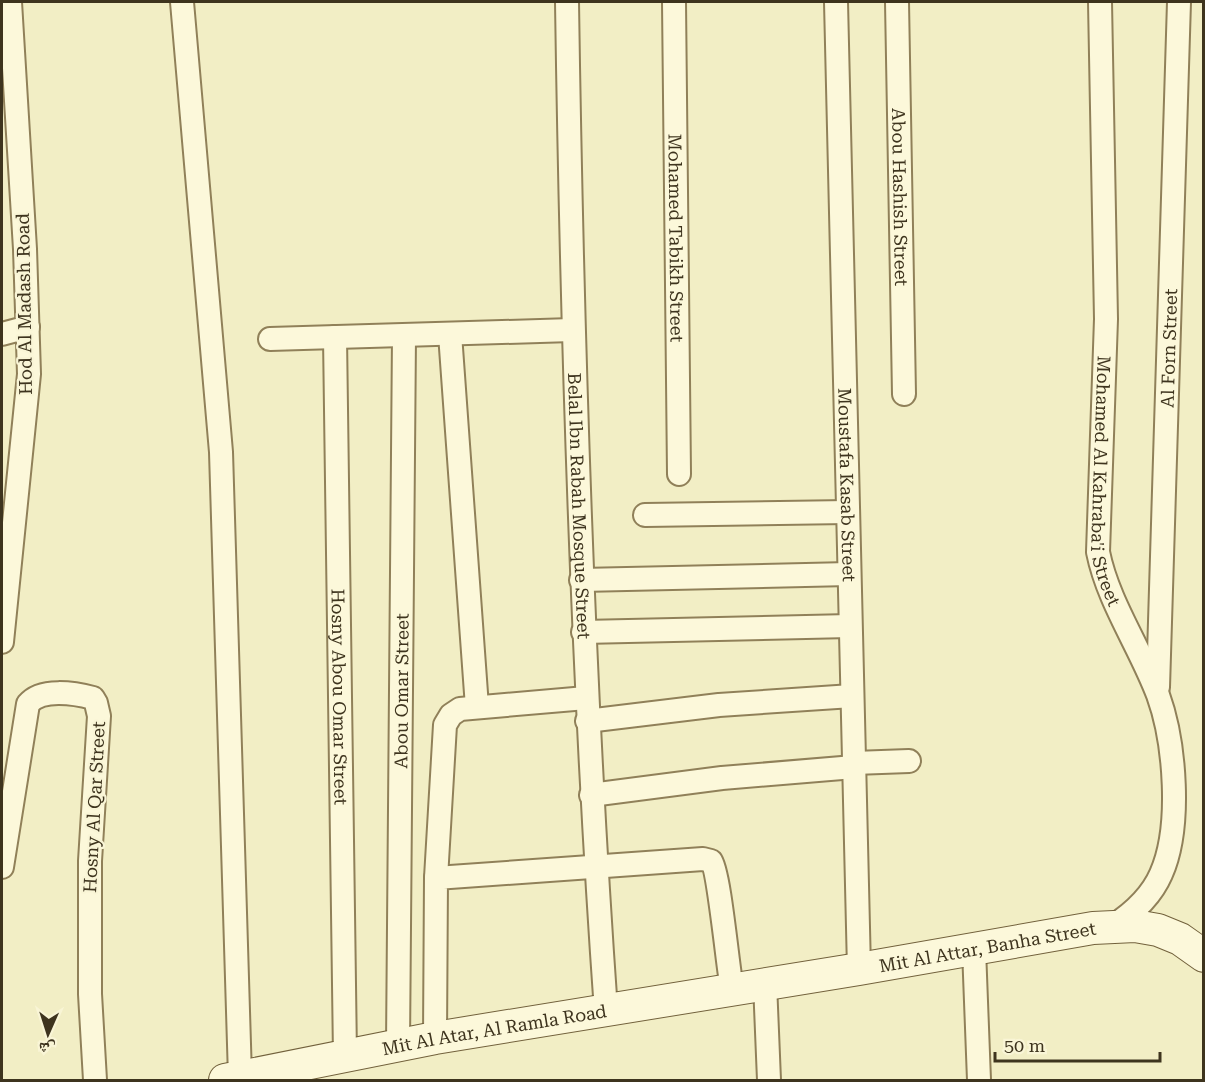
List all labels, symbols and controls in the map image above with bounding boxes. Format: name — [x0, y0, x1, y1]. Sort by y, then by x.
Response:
street label: Abou Hashish Street — [888, 108, 913, 287]
street label: Mohamed Tabikh Street — [665, 133, 688, 343]
street label: Hod Al Madash Road — [12, 213, 36, 395]
street label: Al Forn Street — [1156, 288, 1181, 408]
street label: Mohamed Al Kahraba'i Street — [1088, 355, 1126, 609]
street label: Belal Ibn Rabah Mosque Street — [564, 372, 595, 640]
street label: Moustafa Kasab Street — [835, 388, 860, 582]
street label: Hosny Abou Omar Street — [328, 589, 352, 806]
street label: Abou Omar Street — [390, 613, 412, 769]
street label: Hosny Al Qar Street — [79, 720, 109, 893]
street label: Mit Al Attar, Banha Street — [877, 917, 1098, 976]
street label: Mit Al Atar, Al Ramla Road — [380, 1000, 609, 1059]
north arrow — [18, 1004, 78, 1064]
scale bar — [995, 1025, 1160, 1063]
text: 50 m — [1004, 1035, 1045, 1056]
text: ش — [38, 1039, 56, 1058]

